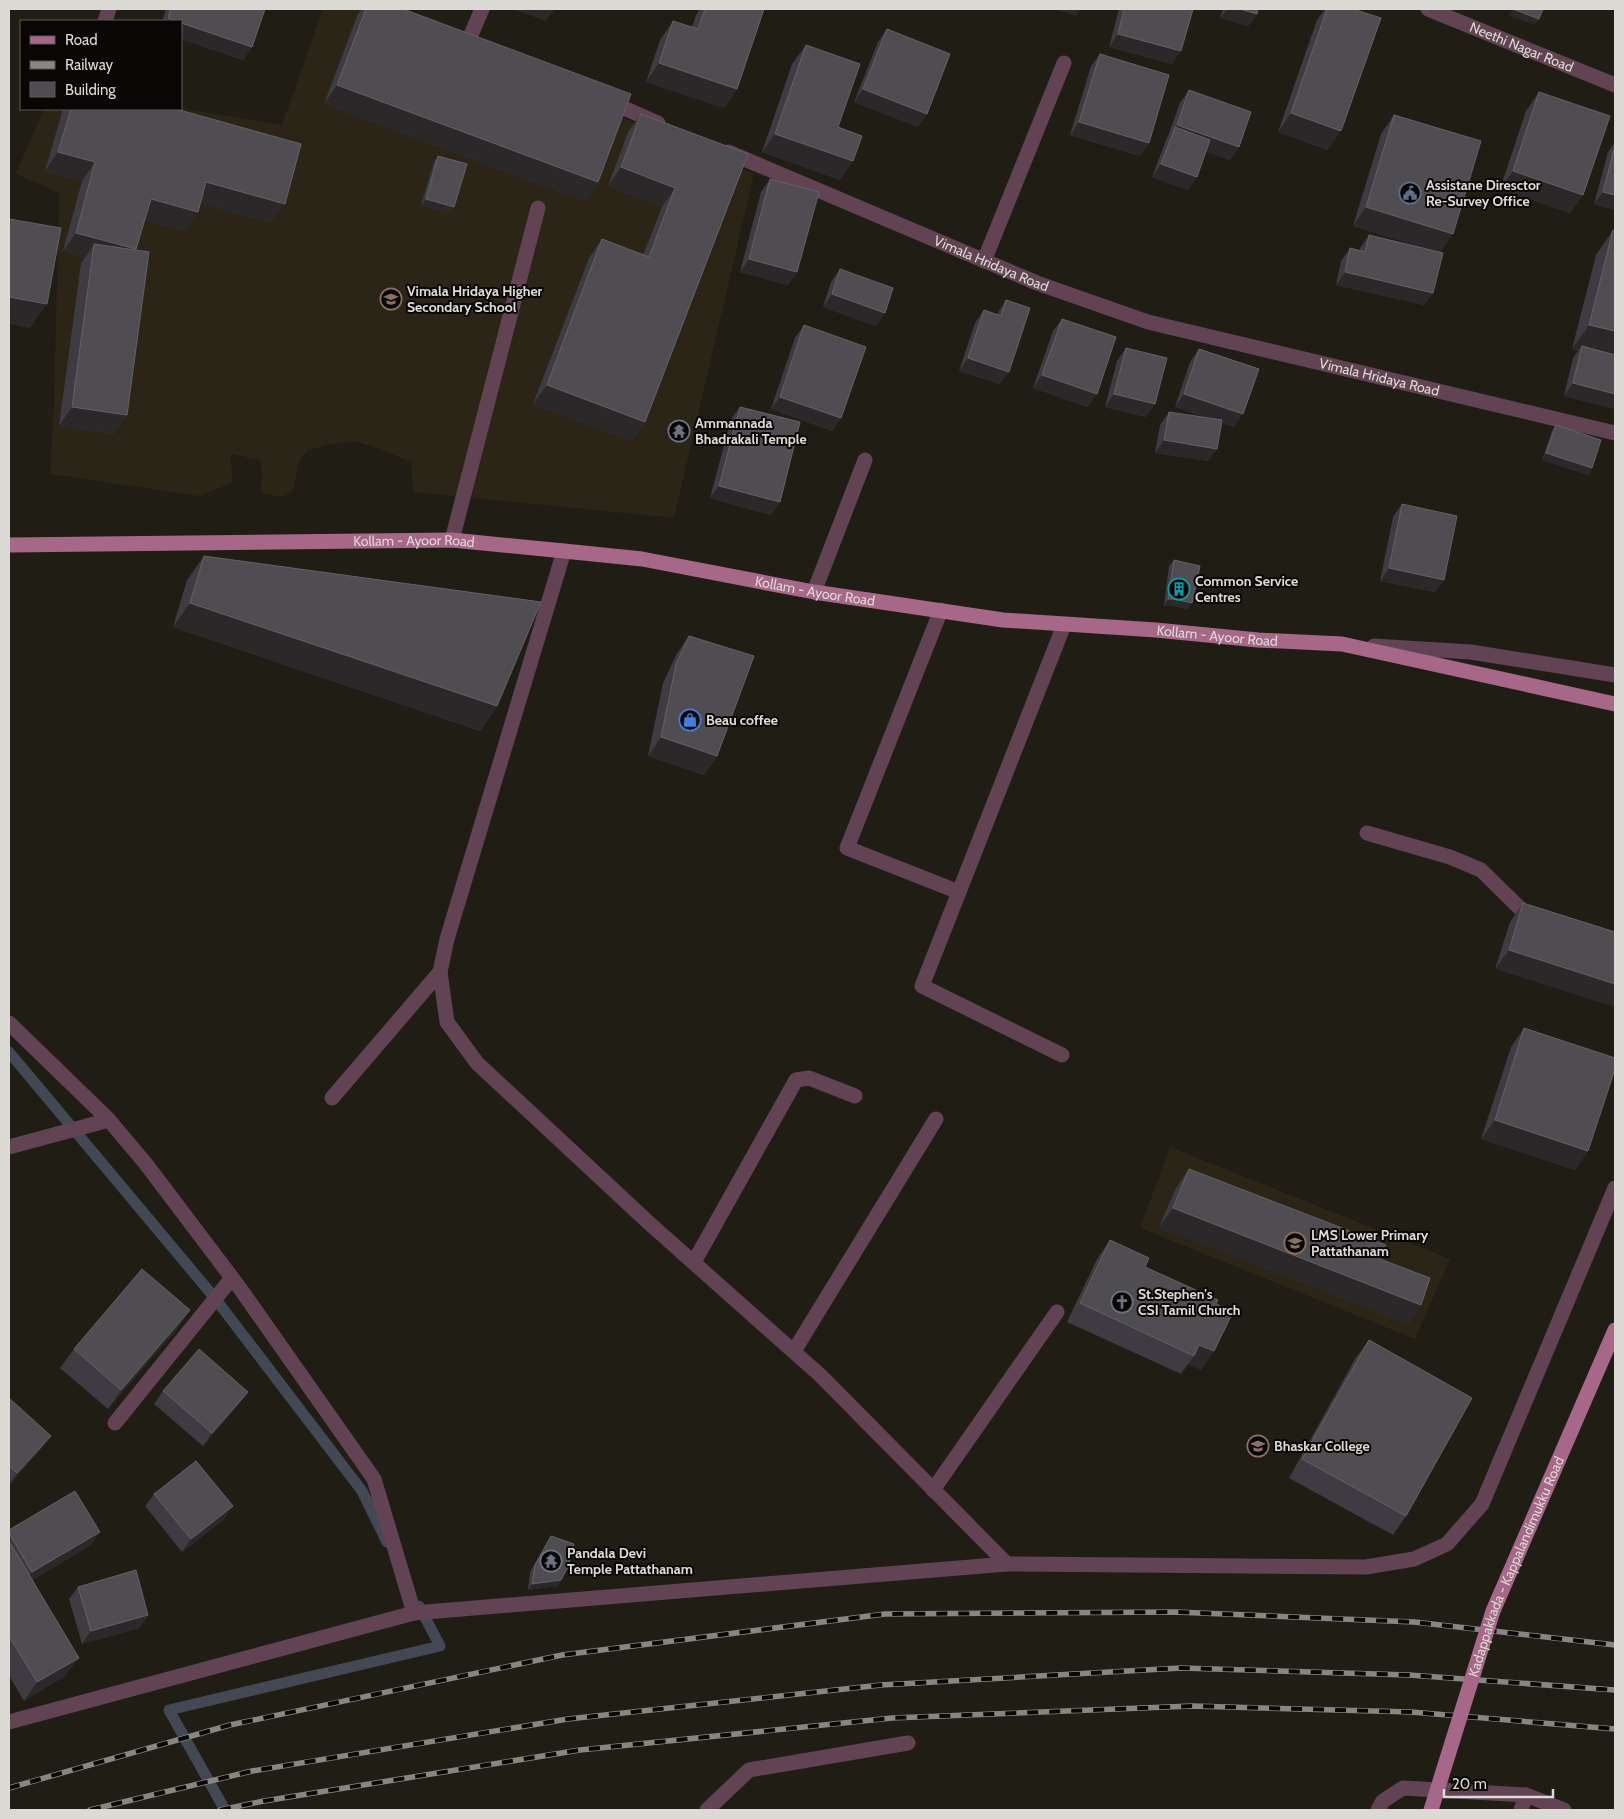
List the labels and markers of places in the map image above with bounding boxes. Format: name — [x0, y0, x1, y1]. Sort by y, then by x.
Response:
place label: Assistane Diresctor Re-Survey Office — [1426, 176, 1541, 210]
public building icon: Assistane Diresctor Re-Survey Office — [1398, 181, 1422, 205]
place label: Vimala Hridaya Higher Secondary School — [407, 282, 543, 316]
school or university icon: Vimala Hridaya Higher Secondary School — [379, 287, 403, 311]
place label: Ammannada Bhadrakali Temple — [695, 414, 807, 448]
temple icon: Ammannada Bhadrakali Temple — [667, 419, 691, 443]
place label: Common Service Centres — [1195, 572, 1298, 606]
building icon: Common Service Centres — [1167, 577, 1191, 601]
shop icon: Beau coffee — [678, 708, 702, 732]
place label: Beau coffee — [706, 711, 778, 729]
place label: LMS Lower Primary Pattathanam — [1311, 1226, 1429, 1260]
school or university icon: LMS Lower Primary Pattathanam — [1283, 1231, 1307, 1255]
place label: St.Stephen's CSI Tamil Church — [1138, 1285, 1241, 1319]
church icon: St.Stephen's CSI Tamil Church — [1110, 1290, 1134, 1314]
school or university icon: Bhaskar College — [1246, 1434, 1270, 1458]
place label: Bhaskar College — [1274, 1437, 1370, 1455]
place label: Pandala Devi Temple Pattathanam — [567, 1544, 693, 1578]
temple icon: Pandala Devi Temple Pattathanam — [539, 1549, 563, 1573]

